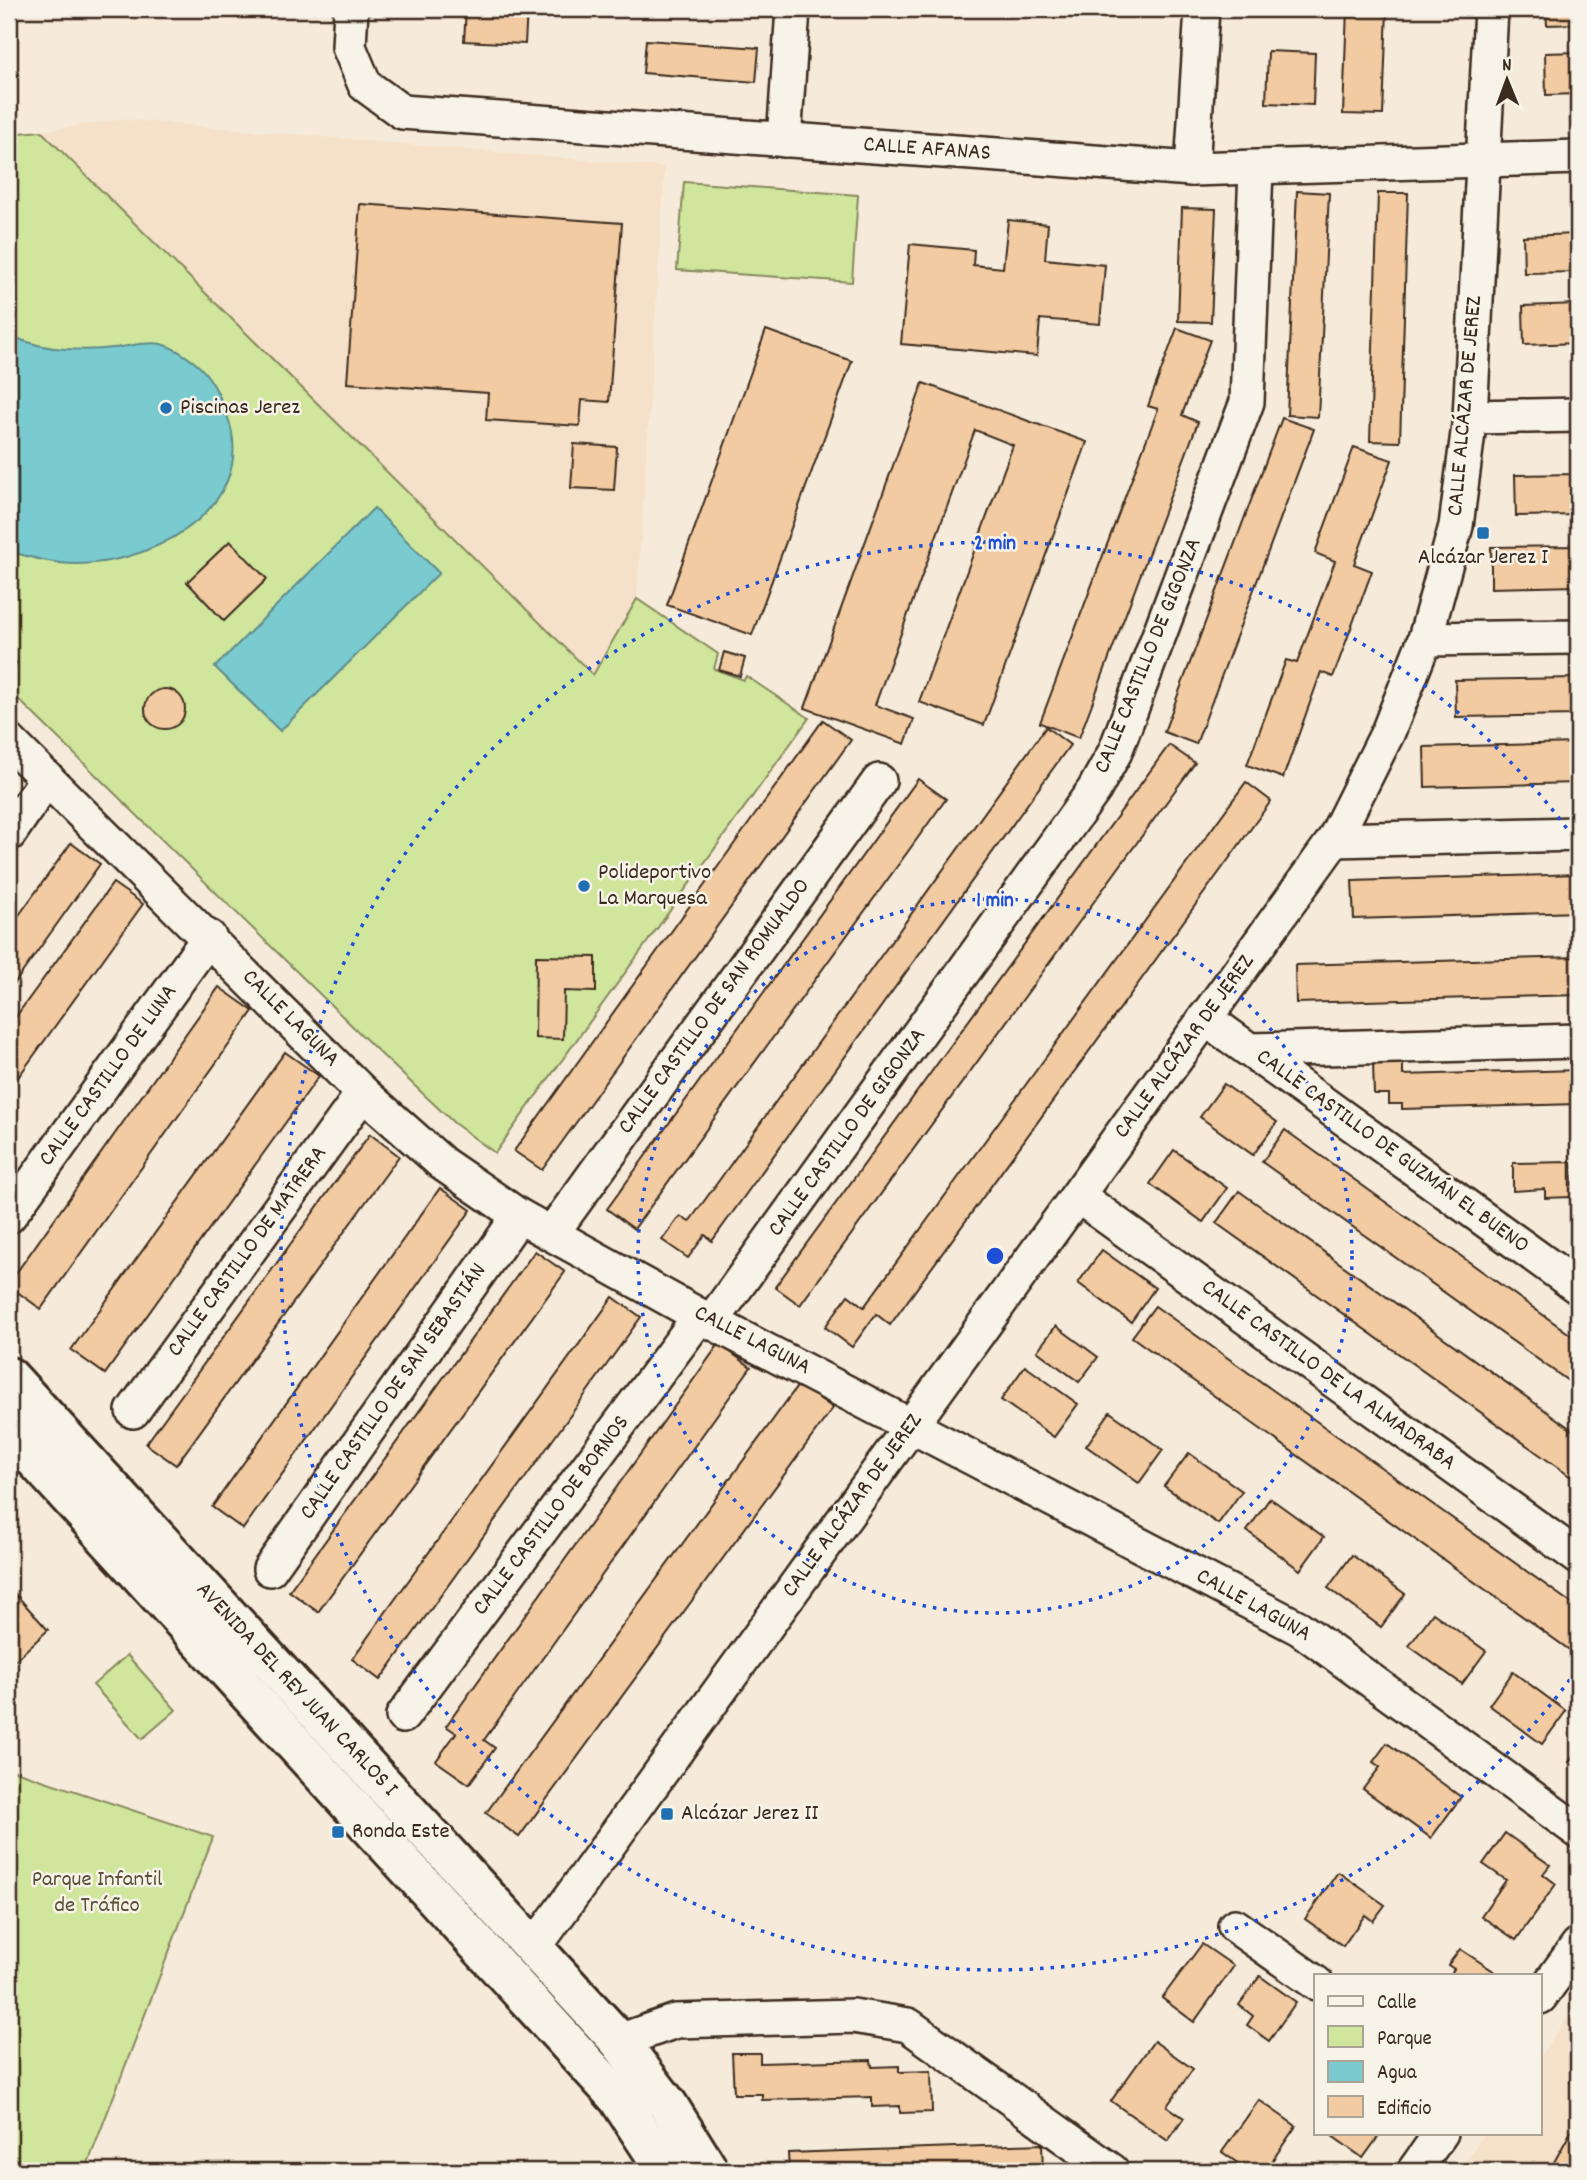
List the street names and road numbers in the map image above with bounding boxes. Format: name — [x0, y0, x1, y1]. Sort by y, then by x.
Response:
street label: CALLE AFANAS — [862, 129, 992, 171]
street label: CALLE ALCÁZAR DE JEREZ — [1440, 294, 1492, 518]
street label: CALLE CASTILLO DE GIGONZA — [1087, 533, 1211, 779]
street label: CALLE CASTILLO DE SAN ROMUALDO — [611, 872, 819, 1142]
street label: CALLE ALCÁZAR DE JEREZ — [1107, 947, 1264, 1146]
street label: CALLE LAGUNA — [233, 962, 347, 1076]
street label: CALLE CASTILLO DE LUNA — [32, 978, 186, 1174]
street label: CALLE CASTILLO DE GIGONZA — [761, 1022, 935, 1244]
street label: CALLE CASTILLO DE GUZMÁN EL BUENO — [1249, 1041, 1535, 1263]
street label: CALLE CASTILLO DE MATRERA — [160, 1139, 336, 1365]
street label: CALLE CASTILLO DE SAN SEBASTIÁN — [292, 1257, 496, 1527]
street label: CALLE CASTILLO DE LA ALMADRABA — [1194, 1272, 1462, 1480]
street label: CALLE LAGUNA — [688, 1297, 816, 1385]
street label: CALLE ALCÁZAR DE JEREZ — [775, 1406, 932, 1605]
street label: CALLE CASTILLO DE BORNOS — [465, 1409, 639, 1623]
street label: CALLE LAGUNA — [1189, 1561, 1317, 1651]
street label: AVENIDA DEL REY JUAN CARLOS I — [187, 1575, 405, 1805]

